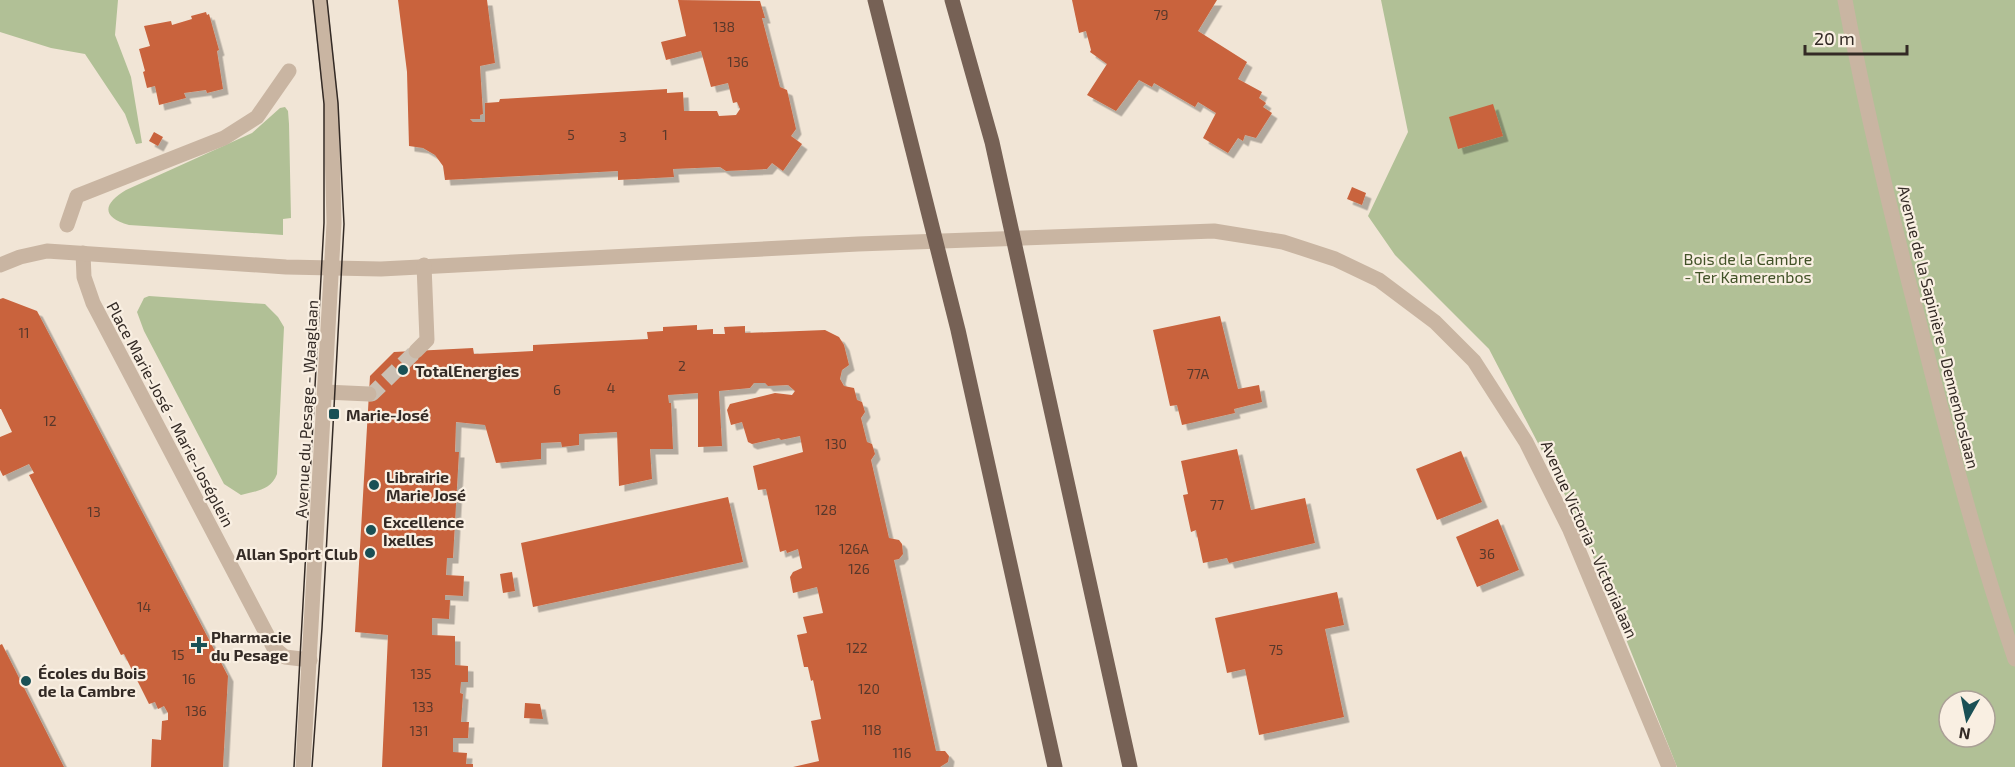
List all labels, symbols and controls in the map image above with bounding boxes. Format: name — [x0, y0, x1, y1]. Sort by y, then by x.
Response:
house number: 79 — [1153, 6, 1169, 23]
house number: 138 — [713, 18, 735, 35]
scale bar — [1805, 18, 1907, 56]
text: 20 m — [1814, 27, 1855, 49]
house number: 136 — [727, 53, 749, 70]
house number: 5 — [567, 126, 575, 143]
house number: 1 — [662, 126, 668, 143]
house number: 3 — [619, 128, 627, 145]
street label: Avenue de la Sapinière - Dennenboslaan — [1895, 183, 1983, 471]
park label: Bois de la Cambre - Ter Kamerenbos — [1684, 249, 1812, 286]
street label: Place Marie-José - Marie-Joséplein — [103, 298, 239, 530]
street label: Avenue du Pesage - Waaglaan — [291, 299, 321, 519]
house number: 11 — [18, 324, 30, 341]
house number: 2 — [678, 357, 686, 374]
place label: TotalEnergies — [415, 361, 519, 380]
marker: TotalEnergies — [396, 363, 410, 377]
house number: 77A — [1187, 365, 1210, 382]
house number: 4 — [607, 379, 615, 396]
house number: 6 — [553, 381, 561, 398]
place label: Marie-José — [346, 405, 429, 424]
marker: Marie-José — [327, 407, 341, 421]
house number: 12 — [43, 412, 57, 429]
house number: 130 — [825, 435, 847, 452]
street label: Avenue Victoria - Victorialaan — [1538, 437, 1642, 641]
place label: Librairie Marie José — [386, 467, 466, 504]
marker: Librairie Marie José — [367, 478, 381, 492]
house number: 77 — [1210, 496, 1224, 513]
house number: 128 — [815, 501, 837, 518]
house number: 13 — [87, 503, 101, 520]
place label: Excellence Ixelles — [383, 512, 464, 549]
marker: Excellence Ixelles — [364, 523, 378, 537]
house number: 126A — [839, 540, 869, 557]
place label: Allan Sport Club — [236, 544, 358, 563]
house number: 36 — [1479, 545, 1495, 562]
marker: Allan Sport Club — [363, 546, 377, 560]
house number: 126 — [848, 560, 870, 577]
house number: 14 — [137, 598, 151, 615]
place label: Pharmacie du Pesage — [211, 627, 291, 664]
marker: Pharmacie du Pesage — [192, 638, 206, 652]
house number: 122 — [846, 639, 868, 656]
house number: 75 — [1269, 641, 1283, 658]
house number: 15 — [171, 646, 185, 663]
place label: Écoles du Bois de la Cambre — [38, 663, 146, 700]
house number: 135 — [411, 665, 431, 682]
house number: 16 — [182, 670, 196, 687]
marker: Écoles du Bois de la Cambre — [19, 674, 33, 688]
house number: 120 — [858, 680, 880, 697]
north arrow — [1937, 689, 1997, 749]
house number: 133 — [412, 698, 434, 715]
house number: 136 — [185, 702, 207, 719]
house number: 118 — [862, 721, 882, 738]
house number: 131 — [410, 722, 428, 739]
text: N — [1957, 724, 1972, 745]
house number: 116 — [892, 744, 912, 761]

